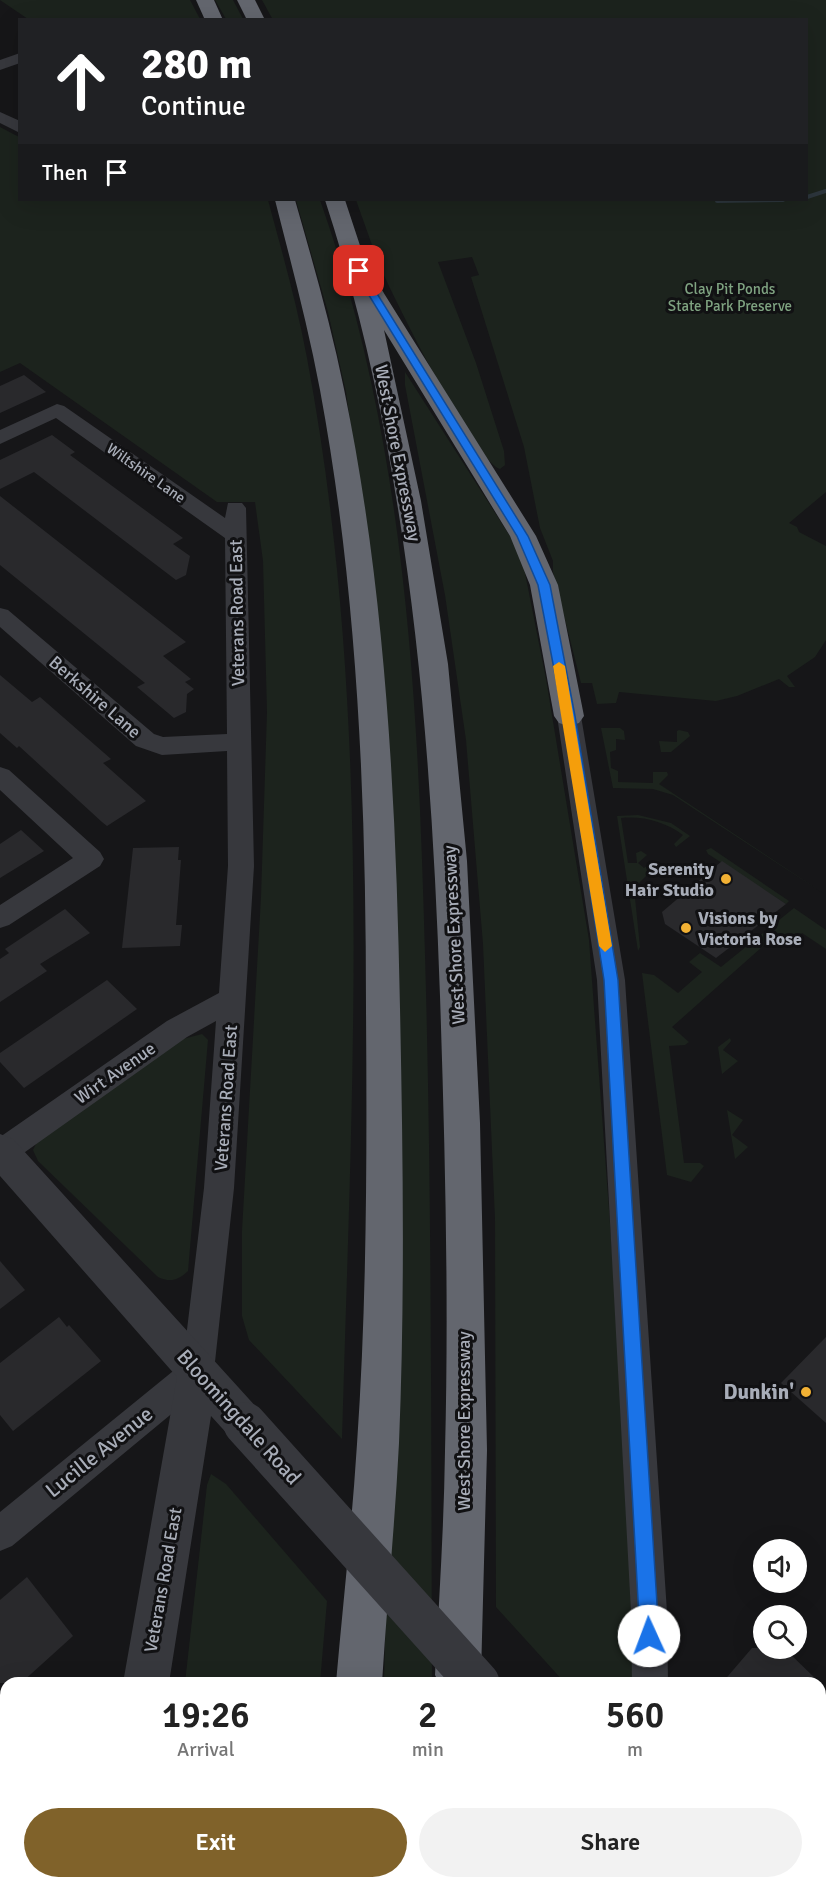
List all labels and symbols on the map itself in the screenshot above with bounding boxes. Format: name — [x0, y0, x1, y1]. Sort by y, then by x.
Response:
pin — [333, 245, 384, 296]
park label: Clay Pit Ponds State Park Preserve — [668, 280, 792, 315]
street label: West Shore Expressway — [370, 363, 426, 544]
street label: Wiltshire Lane — [103, 439, 189, 507]
street label: Veterans Road East — [225, 539, 249, 687]
street label: Berkshire Lane — [45, 651, 145, 743]
street label: West Shore Expressway — [438, 844, 470, 1025]
place label: Serenity Hair Studio — [625, 858, 714, 901]
marker: Serenity Hair Studio — [719, 872, 733, 886]
place label: Visions by Victoria Rose — [698, 907, 802, 950]
marker: Visions by Victoria Rose — [679, 921, 693, 935]
street label: Veterans Road East — [210, 1024, 242, 1172]
street label: Wirt Avenue — [70, 1037, 160, 1109]
street label: West Shore Expressway — [453, 1331, 475, 1511]
street label: Bloomingdale Road — [171, 1344, 307, 1490]
place label: Dunkin' — [723, 1379, 794, 1405]
marker: Dunkin' — [799, 1385, 813, 1399]
street label: Lucille Avenue — [40, 1401, 158, 1503]
street label: Veterans Road East — [139, 1506, 187, 1654]
position arrow — [617, 1604, 681, 1668]

